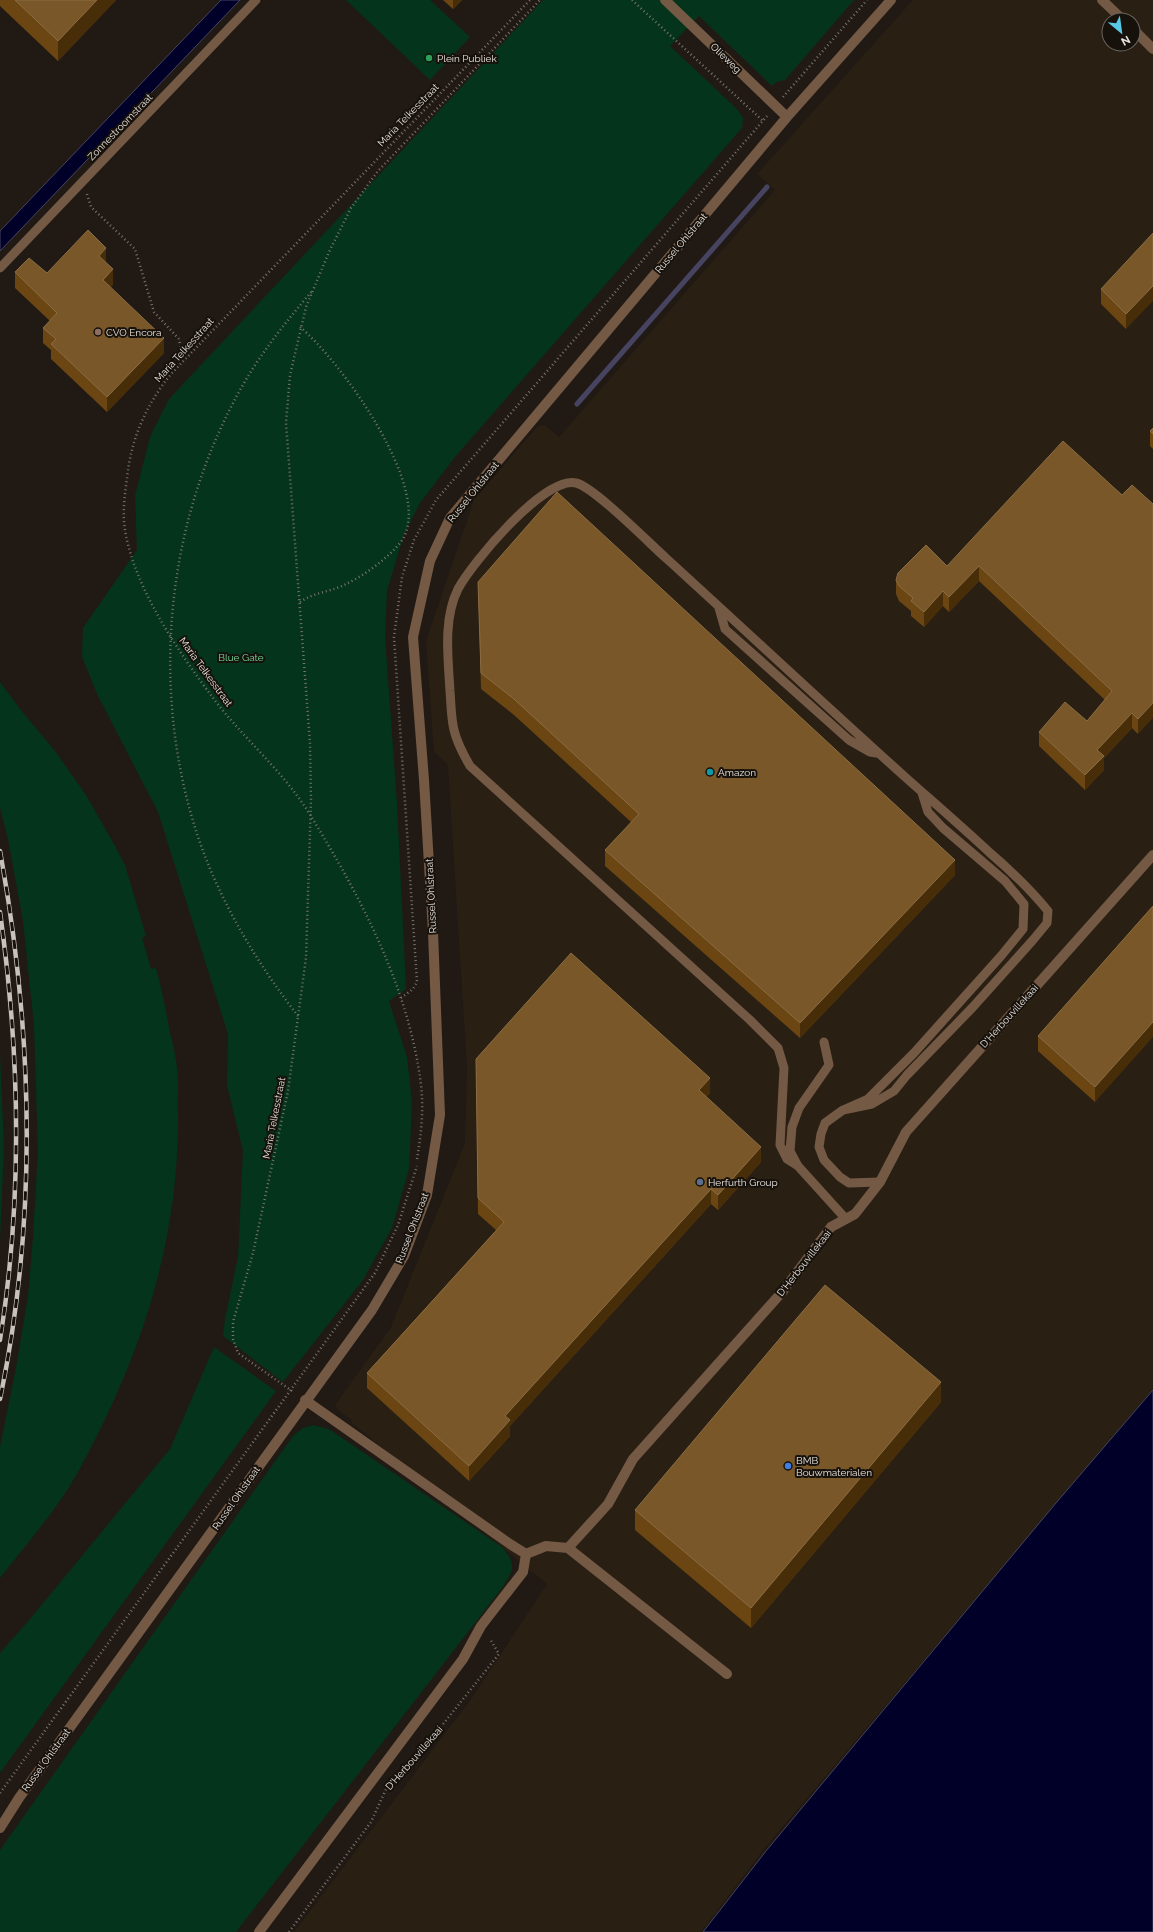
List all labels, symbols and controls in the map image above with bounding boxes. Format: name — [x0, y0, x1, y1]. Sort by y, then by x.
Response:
north arrow — [1101, 12, 1141, 52]
text: N — [1119, 33, 1132, 48]
street label: Olieweg — [708, 41, 744, 75]
marker: Plein Publiek — [424, 53, 434, 63]
place label: Plein Publiek — [437, 53, 497, 64]
street label: Maria Telkesstraat — [375, 81, 441, 149]
street label: Zonnestroomstraat — [85, 91, 155, 163]
street label: Russel Ohlstraat — [653, 210, 710, 275]
street label: Maria Telkesstraat — [152, 315, 216, 384]
marker: CVO Encora — [93, 327, 103, 337]
place label: CVO Encora — [106, 327, 162, 338]
street label: Russel Ohlstraat — [445, 459, 501, 525]
street label: Maria Telkesstraat — [177, 635, 235, 709]
park label: Blue Gate — [218, 652, 264, 663]
marker: Amazon — [705, 767, 715, 777]
place label: Amazon — [718, 767, 756, 778]
street label: Russel Ohlstraat — [424, 858, 438, 934]
street label: D'Herbouvillekaai — [978, 982, 1040, 1050]
street label: Maria Telkesstraat — [261, 1076, 287, 1160]
marker: Herfurth Group — [695, 1177, 705, 1187]
place label: Herfurth Group — [708, 1177, 778, 1188]
street label: Russel Ohlstraat — [393, 1190, 431, 1265]
street label: D'Herbouvillekaai — [775, 1228, 833, 1298]
place label: BMB Bouwmaterialen — [796, 1455, 872, 1478]
marker: BMB Bouwmaterialen — [783, 1461, 793, 1471]
street label: Russel Ohlstraat — [210, 1464, 262, 1532]
street label: D'Herbouvillekaai — [383, 1724, 445, 1792]
street label: Russel Ohlstraat — [20, 1726, 73, 1794]

